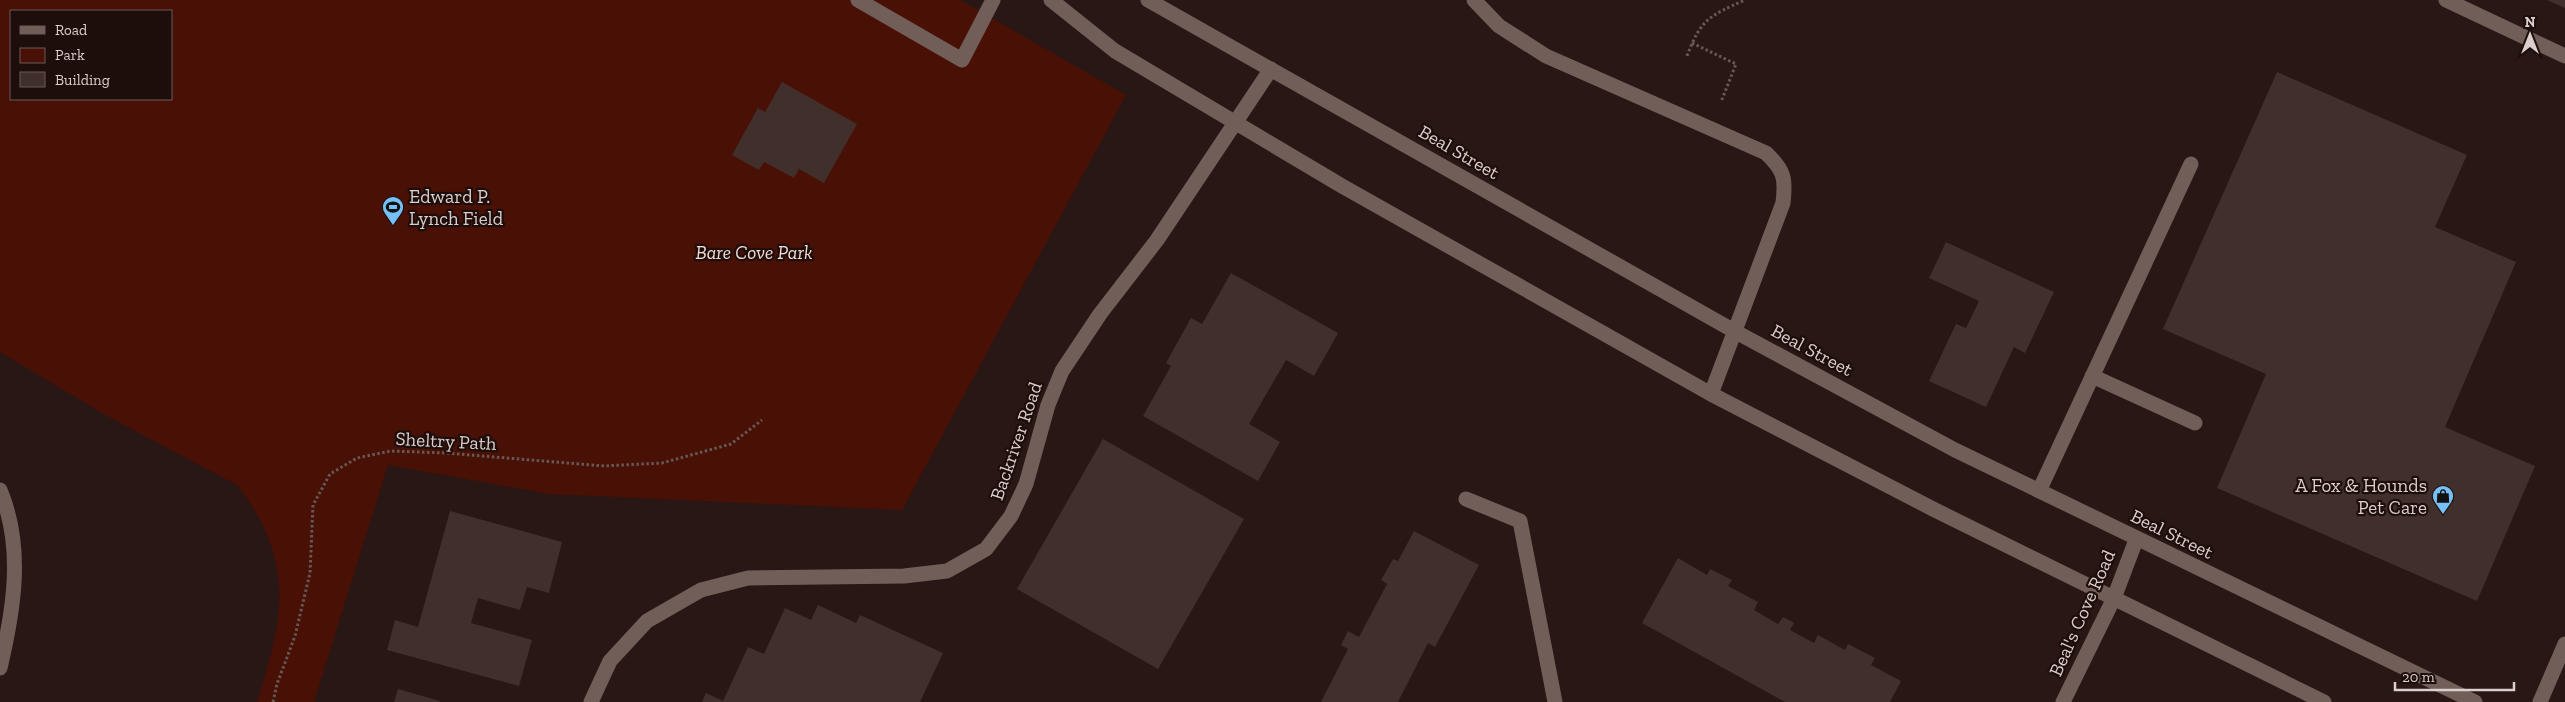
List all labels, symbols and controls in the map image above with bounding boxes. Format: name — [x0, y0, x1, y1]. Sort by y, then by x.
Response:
legend — [10, 10, 172, 100]
north arrow — [2505, 10, 2555, 60]
text: N — [2525, 14, 2536, 31]
text: Road — [55, 21, 88, 39]
text: Park — [55, 46, 85, 64]
text: Building — [55, 71, 110, 89]
street label: Beal Street — [1415, 120, 1503, 184]
place label: Edward P. Lynch Field — [409, 185, 504, 230]
sports icon: Edward P. Lynch Field — [381, 195, 405, 226]
park label: Bare Cove Park — [696, 241, 812, 264]
street label: Beal Street — [1767, 319, 1857, 381]
street label: Backriver Road — [985, 378, 1047, 503]
street label: Sheltry Path — [395, 427, 497, 455]
place label: A Fox & Hounds Pet Care — [2295, 474, 2427, 519]
shop icon: A Fox & Hounds Pet Care — [2431, 484, 2455, 515]
street label: Beal Street — [2127, 504, 2217, 564]
street label: Beal's Cove Road — [2044, 546, 2120, 680]
scale bar — [2395, 660, 2514, 692]
text: 20 m — [2402, 668, 2435, 686]

